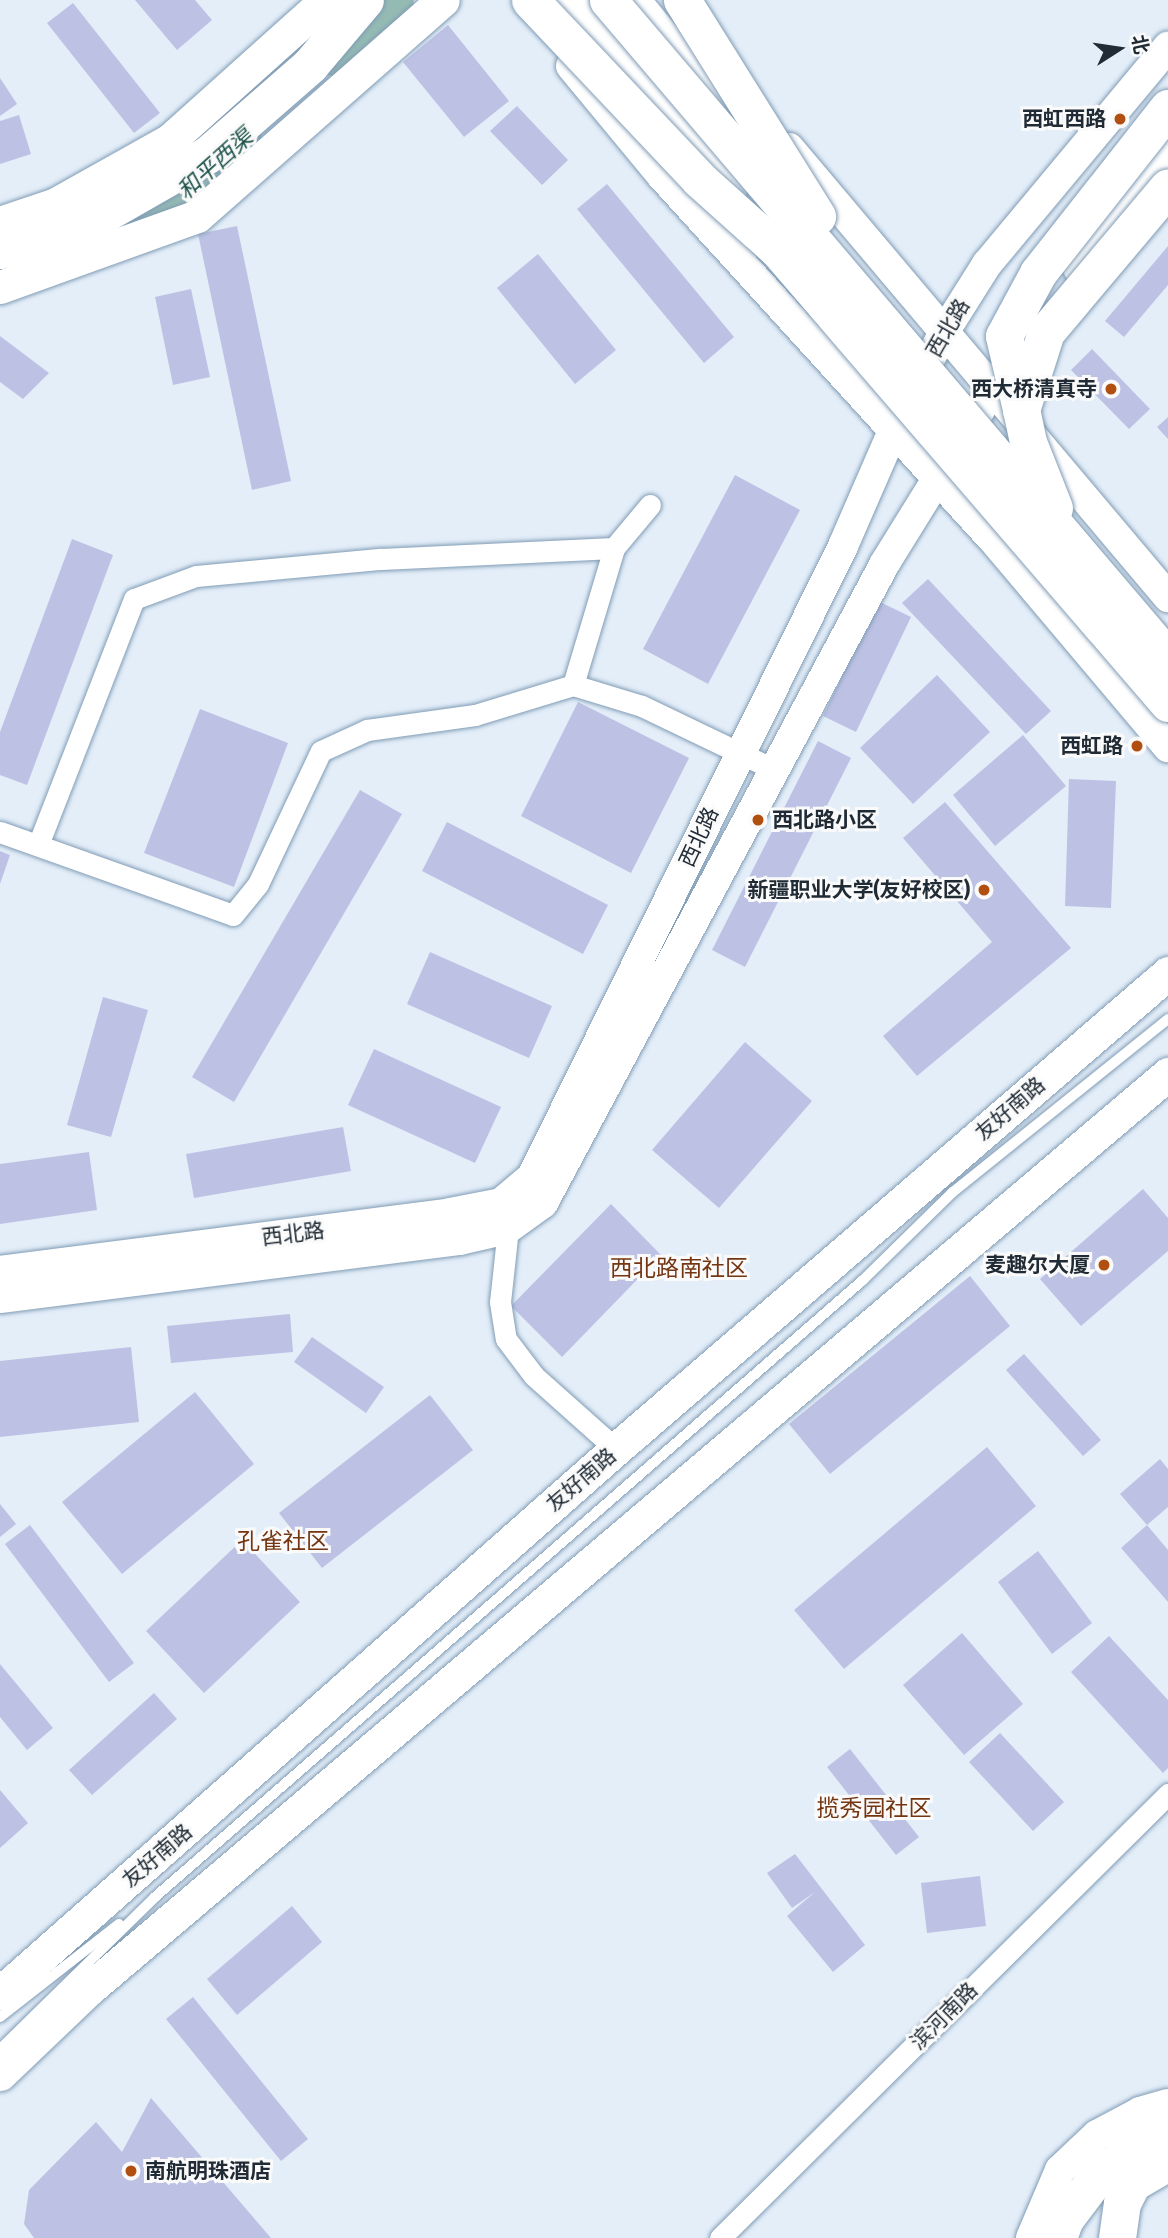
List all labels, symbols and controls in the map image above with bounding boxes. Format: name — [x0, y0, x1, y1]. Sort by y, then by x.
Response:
north arrow — [1084, 14, 1154, 84]
text: 北 — [1127, 33, 1153, 56]
place label: 西虹西路 — [1022, 106, 1106, 132]
marker: 西虹西路 — [1112, 111, 1128, 127]
water label: 和平西渠 — [172, 123, 258, 205]
street label: 西北路 — [921, 294, 975, 362]
place label: 西大桥清真寺 — [971, 376, 1097, 402]
marker: 西大桥清真寺 — [1103, 381, 1119, 397]
place label: 西虹路 — [1060, 733, 1123, 759]
marker: 西虹路 — [1129, 738, 1145, 754]
street label: 西北路 — [674, 803, 724, 871]
place label: 西北路小区 — [772, 807, 877, 833]
marker: 西北路小区 — [750, 812, 766, 828]
place label: 新疆职业大学(友好校区) — [747, 877, 970, 903]
marker: 新疆职业大学(友好校区) — [976, 882, 992, 898]
street label: 友好南路 — [970, 1072, 1050, 1146]
street label: 西北路 — [260, 1218, 326, 1250]
place label: 麦趣尔大厦 — [985, 1252, 1090, 1278]
district label: 西北路南社区 — [610, 1254, 748, 1282]
marker: 麦趣尔大厦 — [1096, 1257, 1112, 1273]
street label: 友好南路 — [541, 1443, 621, 1517]
district label: 孔雀社区 — [237, 1527, 329, 1555]
district label: 揽秀园社区 — [817, 1794, 931, 1822]
street label: 友好南路 — [117, 1819, 197, 1893]
street label: 滨河南路 — [905, 1977, 983, 2055]
place label: 南航明珠酒店 — [145, 2158, 271, 2184]
marker: 南航明珠酒店 — [123, 2163, 139, 2179]

